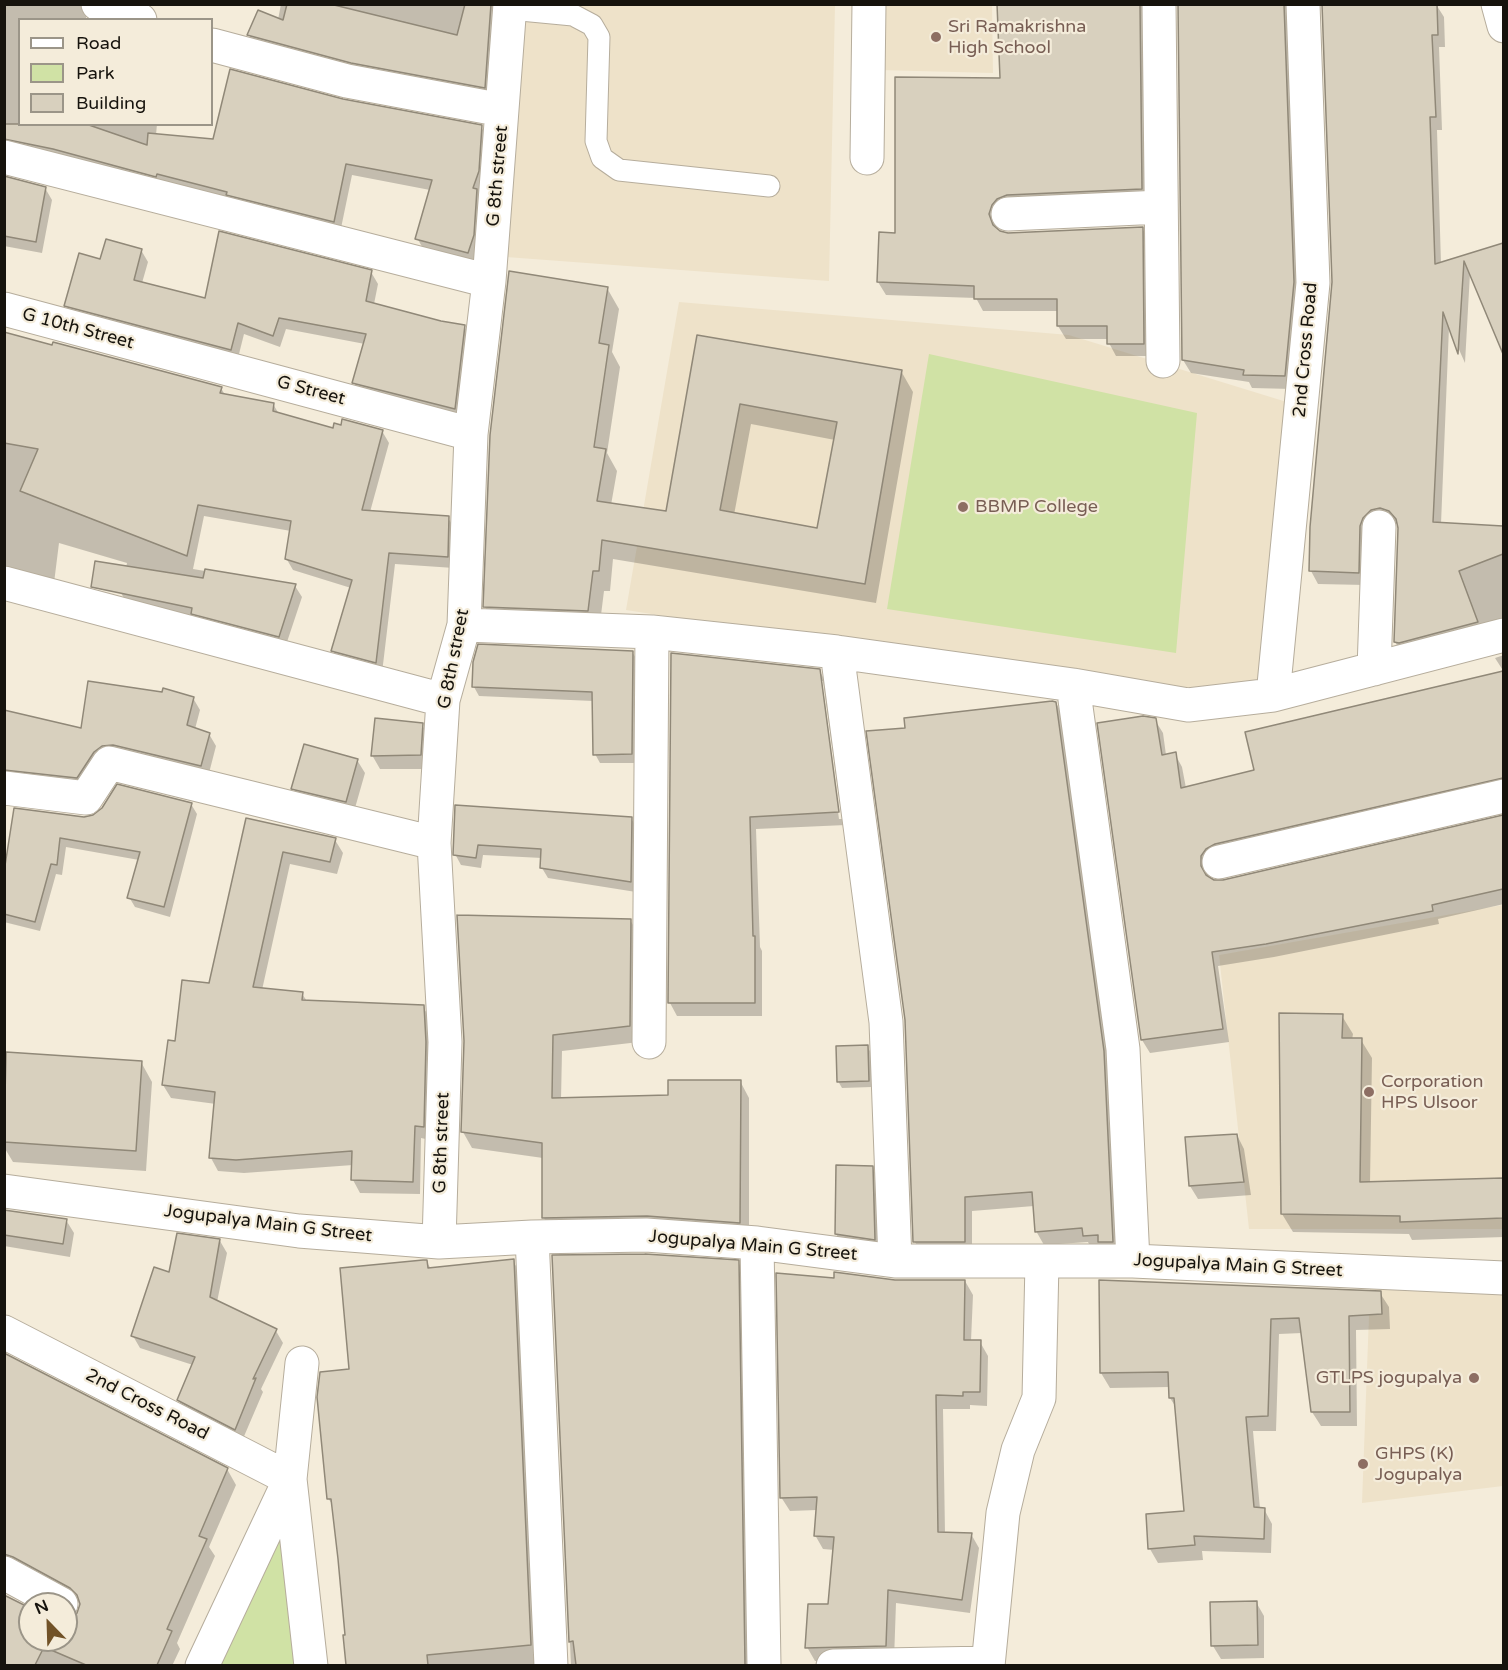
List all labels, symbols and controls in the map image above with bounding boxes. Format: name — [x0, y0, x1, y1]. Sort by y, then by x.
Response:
place label: Sri Ramakrishna High School — [948, 16, 1086, 58]
legend — [18, 18, 213, 126]
marker: Sri Ramakrishna High School — [929, 30, 943, 44]
text: Road — [76, 32, 121, 54]
text: Park — [76, 62, 114, 84]
text: Building — [76, 92, 146, 114]
street label: G 8th street — [483, 125, 513, 227]
street label: 2nd Cross Road — [1289, 282, 1323, 418]
street label: G 10th Street — [20, 304, 136, 354]
street label: G Street — [275, 372, 347, 410]
place label: BBMP College — [975, 496, 1098, 518]
marker: BBMP College — [956, 500, 970, 514]
street label: G 8th street — [434, 607, 474, 711]
place label: Corporation HPS Ulsoor — [1381, 1071, 1483, 1114]
marker: Corporation HPS Ulsoor — [1362, 1085, 1376, 1099]
street label: G 8th street — [429, 1092, 455, 1194]
street label: Jogupalya Main G Street — [163, 1201, 373, 1247]
street label: Jogupalya Main G Street — [648, 1226, 858, 1266]
street label: Jogupalya Main G Street — [1133, 1250, 1343, 1282]
street label: 2nd Cross Road — [82, 1365, 212, 1445]
place label: GTLPS jogupalya — [1316, 1367, 1462, 1389]
marker: GTLPS jogupalya — [1467, 1371, 1481, 1385]
place label: GHPS (K) Jogupalya — [1375, 1443, 1462, 1486]
marker: GHPS (K) Jogupalya — [1356, 1457, 1370, 1471]
north arrow — [18, 1592, 78, 1652]
text: N — [32, 1596, 52, 1619]

